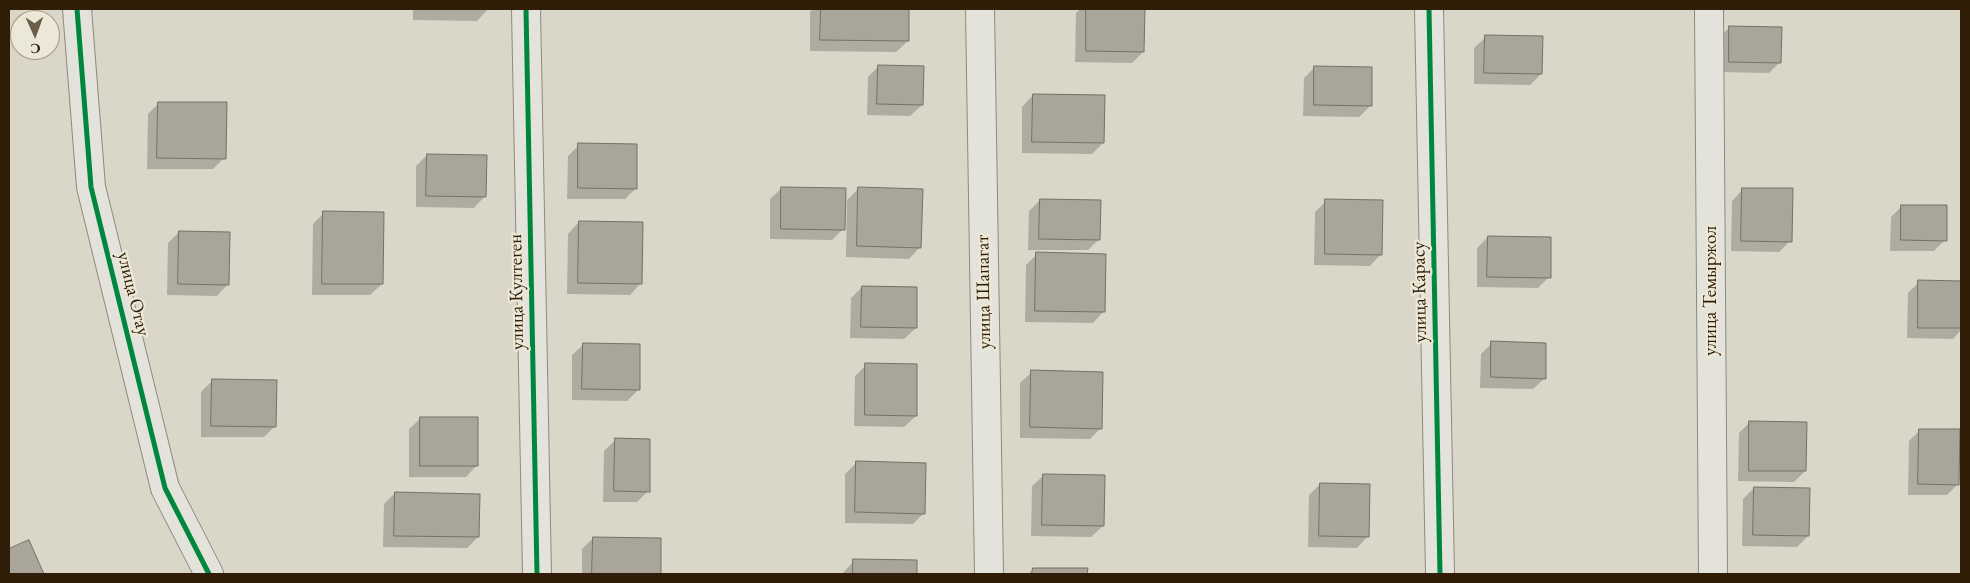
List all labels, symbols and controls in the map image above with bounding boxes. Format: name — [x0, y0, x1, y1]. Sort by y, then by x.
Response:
north arrow — [10, 10, 60, 60]
text: С — [30, 40, 41, 58]
street label: улица Темыржол — [1700, 226, 1722, 356]
street label: улица Култеген — [505, 234, 529, 350]
street label: улица Шапагат — [972, 234, 996, 350]
street label: улица Карасу — [1408, 241, 1432, 343]
street label: улица Отау — [112, 249, 154, 339]

